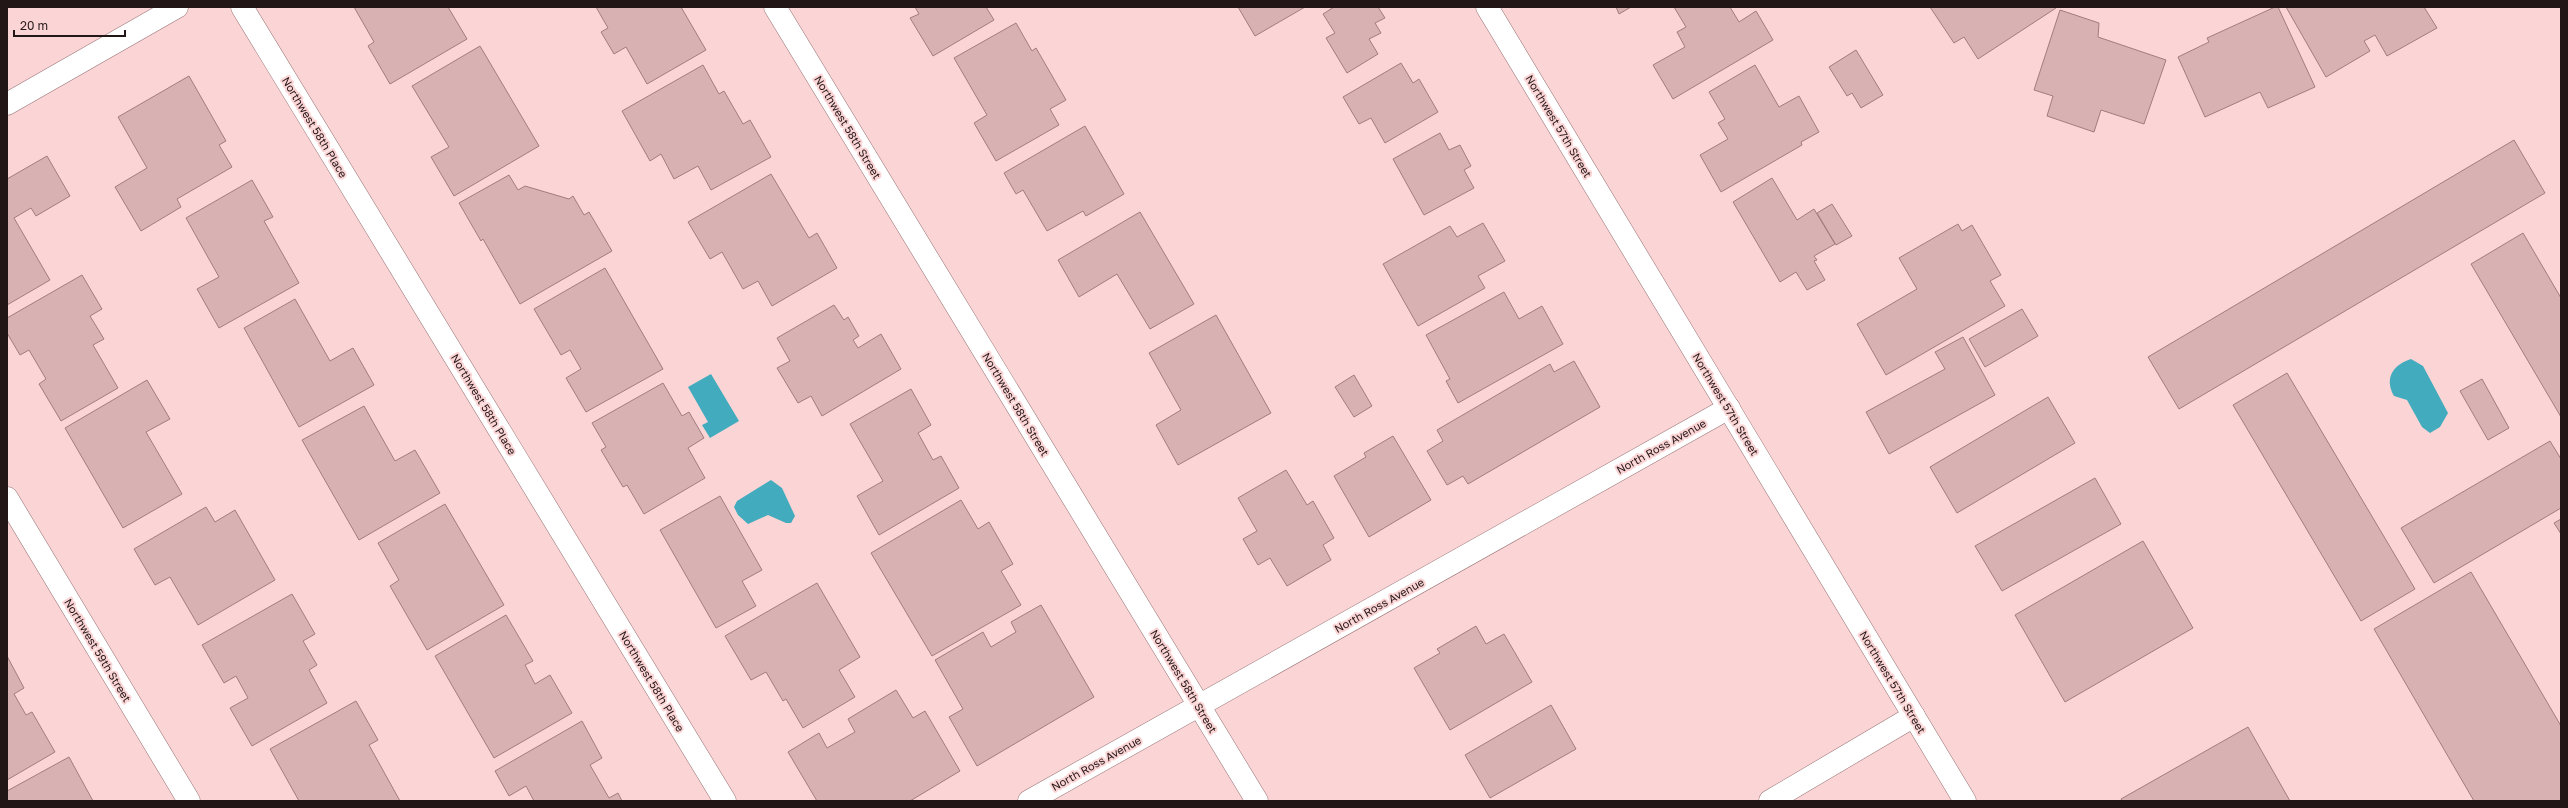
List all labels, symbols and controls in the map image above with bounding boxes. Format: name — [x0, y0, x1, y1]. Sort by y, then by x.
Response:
scale bar — [14, 12, 125, 38]
text: 20 m — [20, 18, 48, 33]
street label: Northwest 57th Street — [1523, 72, 1595, 180]
street label: Northwest 58th Street — [812, 73, 884, 181]
street label: Northwest 58th Place — [280, 74, 350, 180]
street label: Northwest 58th Street — [980, 350, 1052, 458]
street label: Northwest 57th Street — [1690, 350, 1762, 458]
street label: Northwest 58th Place — [449, 351, 519, 457]
street label: North Ross Avenue — [1614, 416, 1708, 476]
street label: North Ross Avenue — [1332, 575, 1426, 635]
street label: Northwest 59th Street — [62, 596, 134, 704]
street label: Northwest 58th Street — [1148, 627, 1220, 735]
street label: Northwest 58th Place — [617, 628, 687, 734]
street label: Northwest 57th Street — [1857, 628, 1929, 736]
street label: North Ross Avenue — [1049, 733, 1143, 793]

